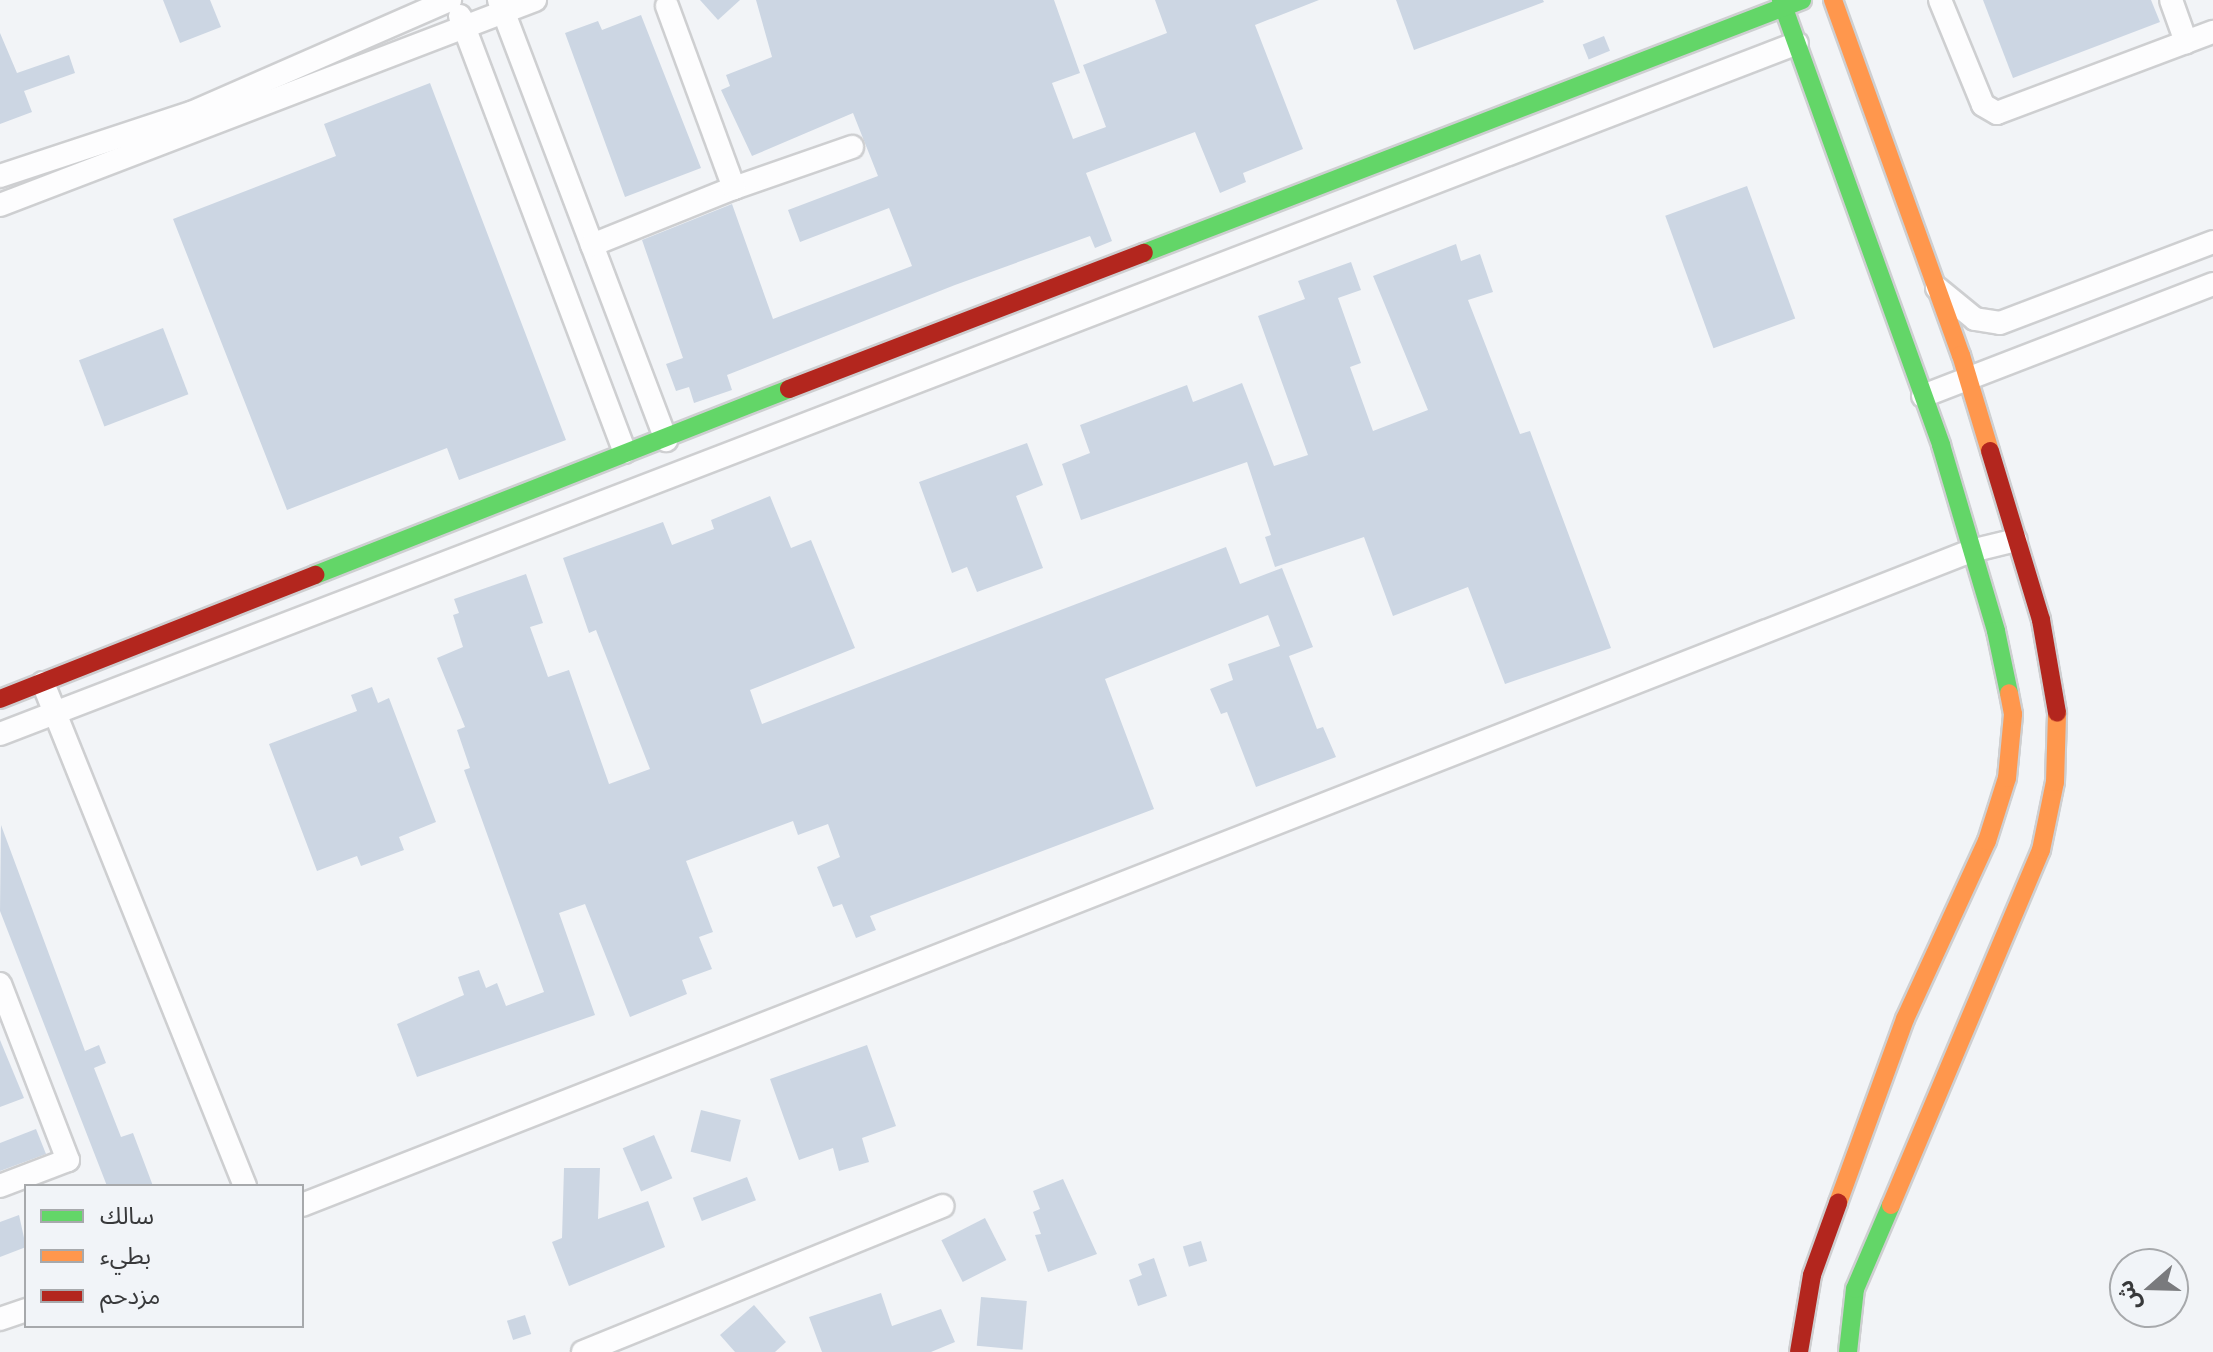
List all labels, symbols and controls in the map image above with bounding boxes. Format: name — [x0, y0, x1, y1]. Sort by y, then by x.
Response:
legend — [24, 1184, 304, 1328]
text: سالك — [100, 1201, 154, 1230]
text: بطيء — [100, 1241, 151, 1270]
north arrow — [2109, 1248, 2189, 1328]
text: ش — [2111, 1277, 2146, 1314]
text: مزدحم — [100, 1281, 160, 1310]

